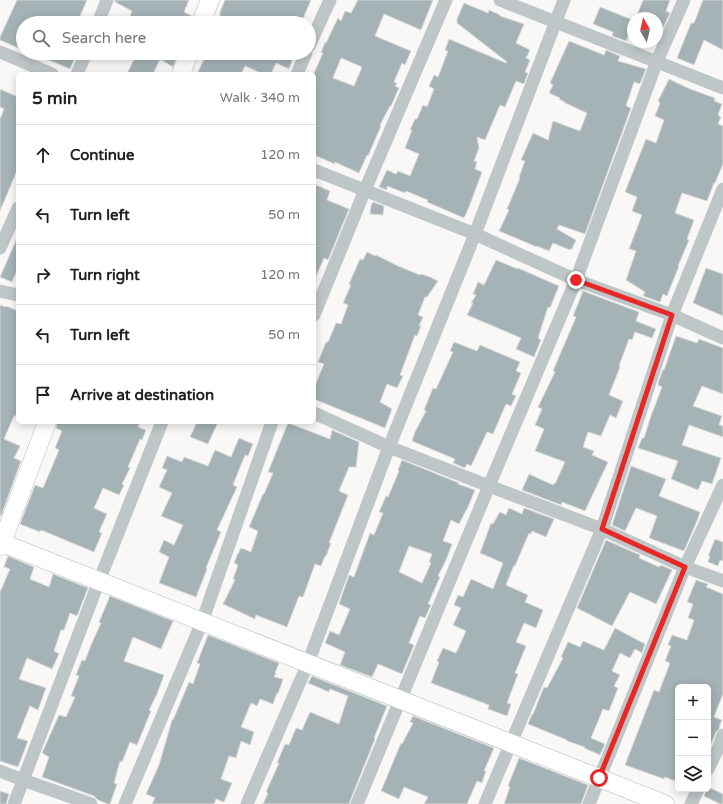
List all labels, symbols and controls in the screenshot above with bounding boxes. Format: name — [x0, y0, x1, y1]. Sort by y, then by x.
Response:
north arrow — [627, 12, 663, 48]
search box — [16, 16, 316, 60]
icon: search — [30, 27, 52, 49]
text: Search here — [62, 29, 146, 47]
text: 5 min — [32, 88, 77, 109]
text: Walk · 340 m — [220, 90, 300, 106]
icon: ahead — [32, 144, 54, 166]
text: Continue — [70, 146, 134, 164]
text: 120 m — [260, 147, 300, 163]
icon: left — [32, 204, 54, 226]
text: Turn left — [70, 206, 130, 224]
text: 50 m — [268, 207, 300, 223]
icon: right — [32, 264, 54, 286]
text: Turn right — [70, 266, 140, 284]
text: 120 m — [260, 267, 300, 283]
route end — [567, 271, 585, 289]
icon: left — [32, 324, 54, 346]
text: Turn left — [70, 326, 130, 344]
text: 50 m — [268, 327, 300, 343]
icon: arrive — [32, 384, 54, 406]
text: Arrive at destination — [70, 386, 214, 404]
map controls — [675, 684, 711, 792]
button: + — [675, 684, 711, 720]
button: − — [675, 720, 711, 756]
button: layers — [675, 756, 711, 792]
route start — [590, 769, 608, 787]

